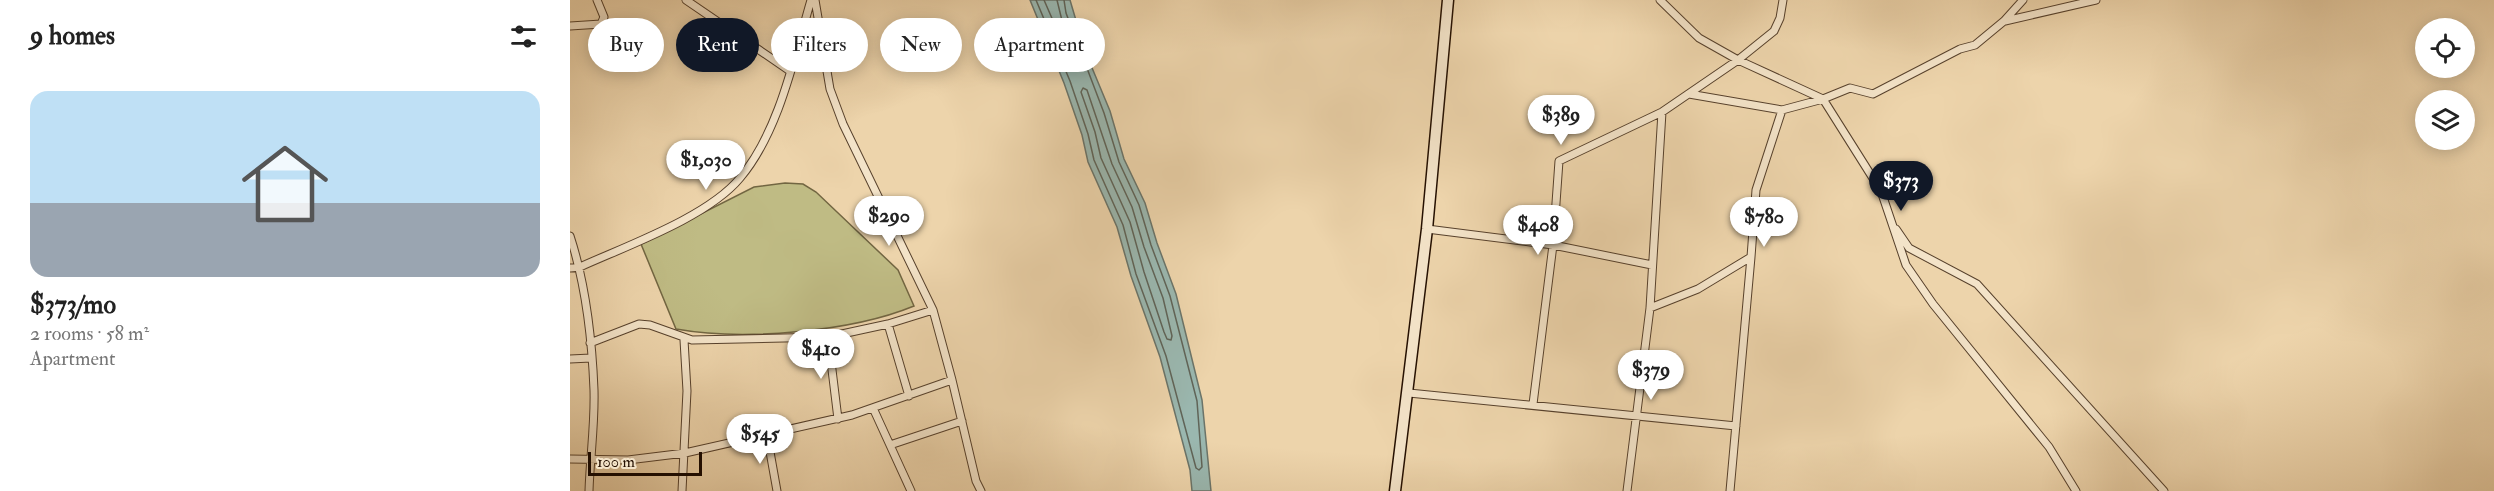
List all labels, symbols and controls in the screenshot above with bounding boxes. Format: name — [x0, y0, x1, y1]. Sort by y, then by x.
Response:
chip: Buy — [588, 18, 664, 72]
chip: Rent — [676, 18, 759, 72]
chip: Filters — [771, 18, 868, 72]
chip: New — [880, 18, 962, 72]
chip: Apartment — [974, 18, 1105, 72]
map controls — [2415, 18, 2475, 150]
button: locate — [2415, 18, 2475, 78]
text: 9 homes — [30, 20, 115, 52]
icon: filters — [507, 20, 540, 53]
button: layers — [2415, 90, 2475, 150]
pin: $389 — [1525, 95, 1597, 146]
text: $389 — [1542, 102, 1580, 127]
icon: home — [231, 130, 339, 238]
pin: $1,030 — [657, 140, 755, 191]
text: $1,030 — [680, 147, 732, 172]
pin: $373 — [1865, 161, 1937, 212]
text: $373 — [1883, 168, 1919, 193]
pin: $290 — [853, 196, 925, 247]
pin: $780 — [1728, 197, 1800, 248]
text: $290 — [868, 203, 910, 228]
text: $780 — [1744, 204, 1784, 229]
pin: $408 — [1502, 205, 1574, 256]
text: $408 — [1517, 212, 1559, 237]
text: $373/mo — [30, 289, 116, 321]
text: 2 rooms · 58 m² — [30, 321, 149, 346]
pin: $410 — [785, 329, 857, 380]
text: $410 — [801, 336, 841, 361]
text: Apartment — [30, 346, 115, 371]
pin: $379 — [1615, 350, 1687, 401]
text: $379 — [1632, 357, 1670, 382]
pin: $545 — [724, 414, 796, 465]
text: $545 — [740, 421, 780, 446]
scale bar — [588, 449, 702, 476]
text: 100 m — [597, 452, 635, 472]

